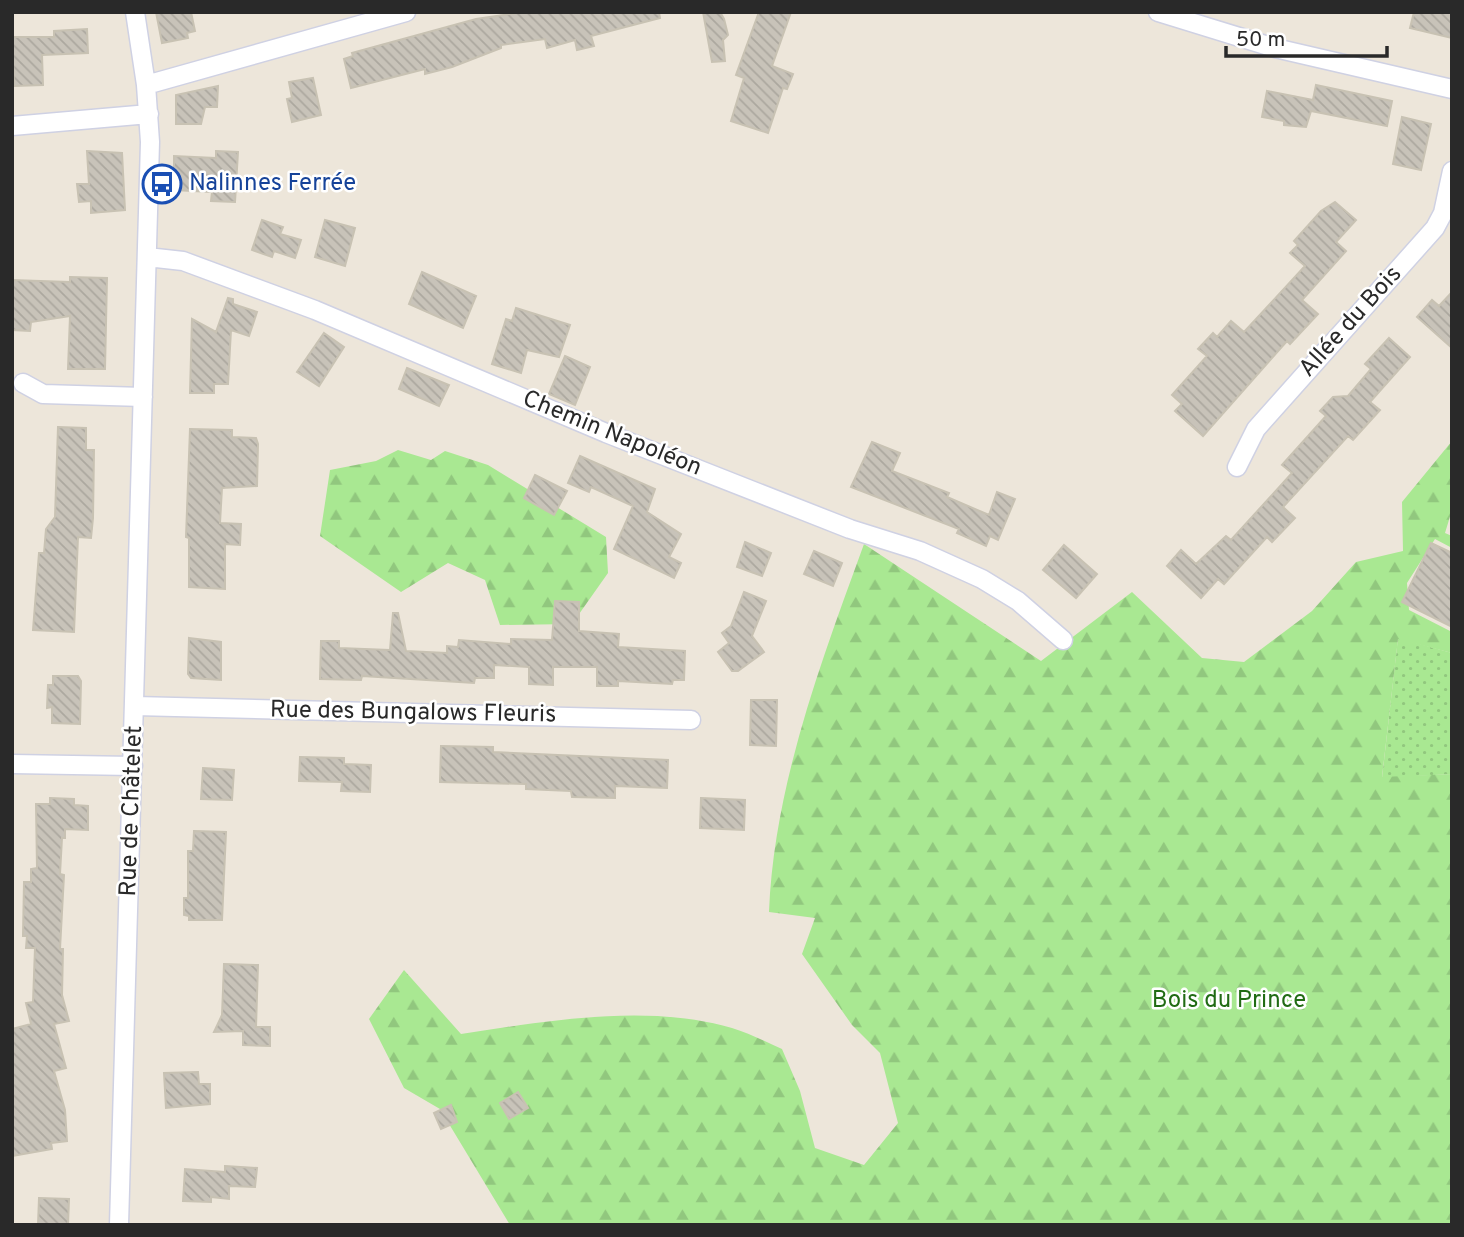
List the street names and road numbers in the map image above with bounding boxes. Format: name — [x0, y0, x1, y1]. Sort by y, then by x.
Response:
street label: Allée du Bois — [1293, 260, 1409, 384]
street label: Chemin Napoléon — [518, 384, 706, 484]
street label: Rue des Bungalows Fleuris — [270, 696, 556, 730]
street label: Rue de Châtelet — [114, 725, 150, 897]

